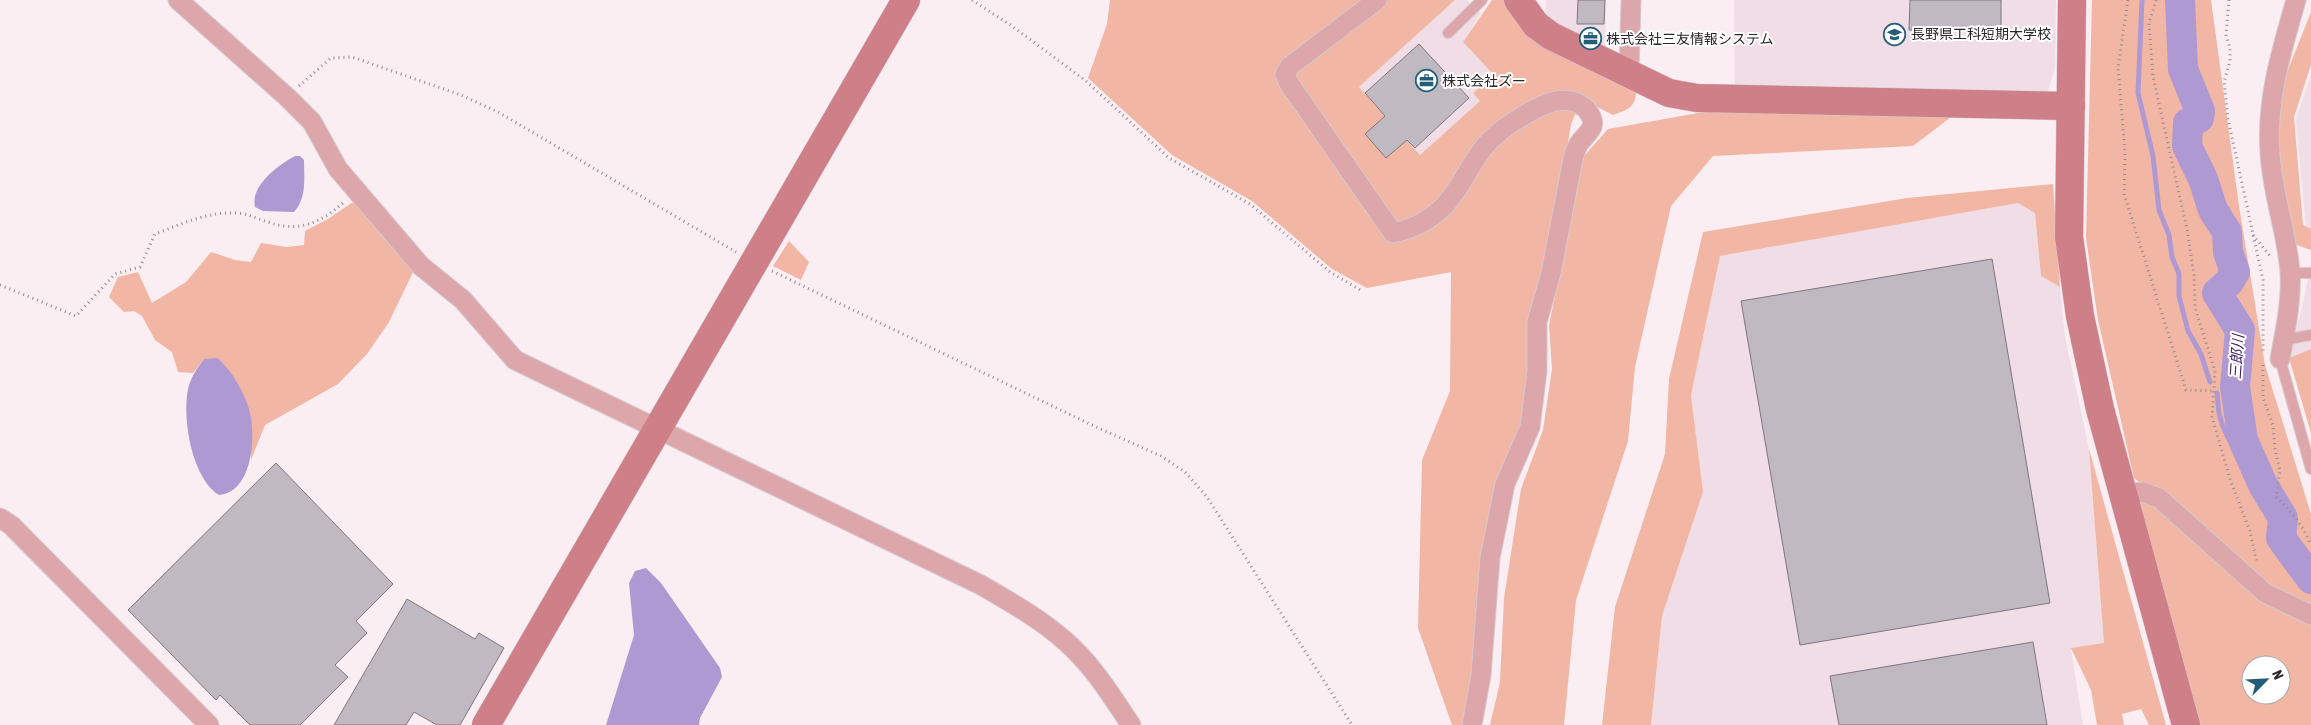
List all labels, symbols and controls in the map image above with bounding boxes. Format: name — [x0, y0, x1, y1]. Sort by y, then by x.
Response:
school or university icon: 長野県工科短期大学校 — [1883, 22, 1907, 46]
place label: 長野県工科短期大学校 — [1911, 26, 2051, 42]
office icon: 株式会社三友情報システム — [1578, 27, 1602, 51]
place label: 株式会社三友情報システム — [1606, 31, 1774, 47]
office icon: 株式会社ズー — [1414, 69, 1438, 93]
place label: 株式会社ズー — [1442, 73, 1526, 89]
water label: 三郎川 — [2226, 332, 2247, 380]
north arrow — [2241, 655, 2291, 705]
text: N — [2269, 668, 2287, 682]

